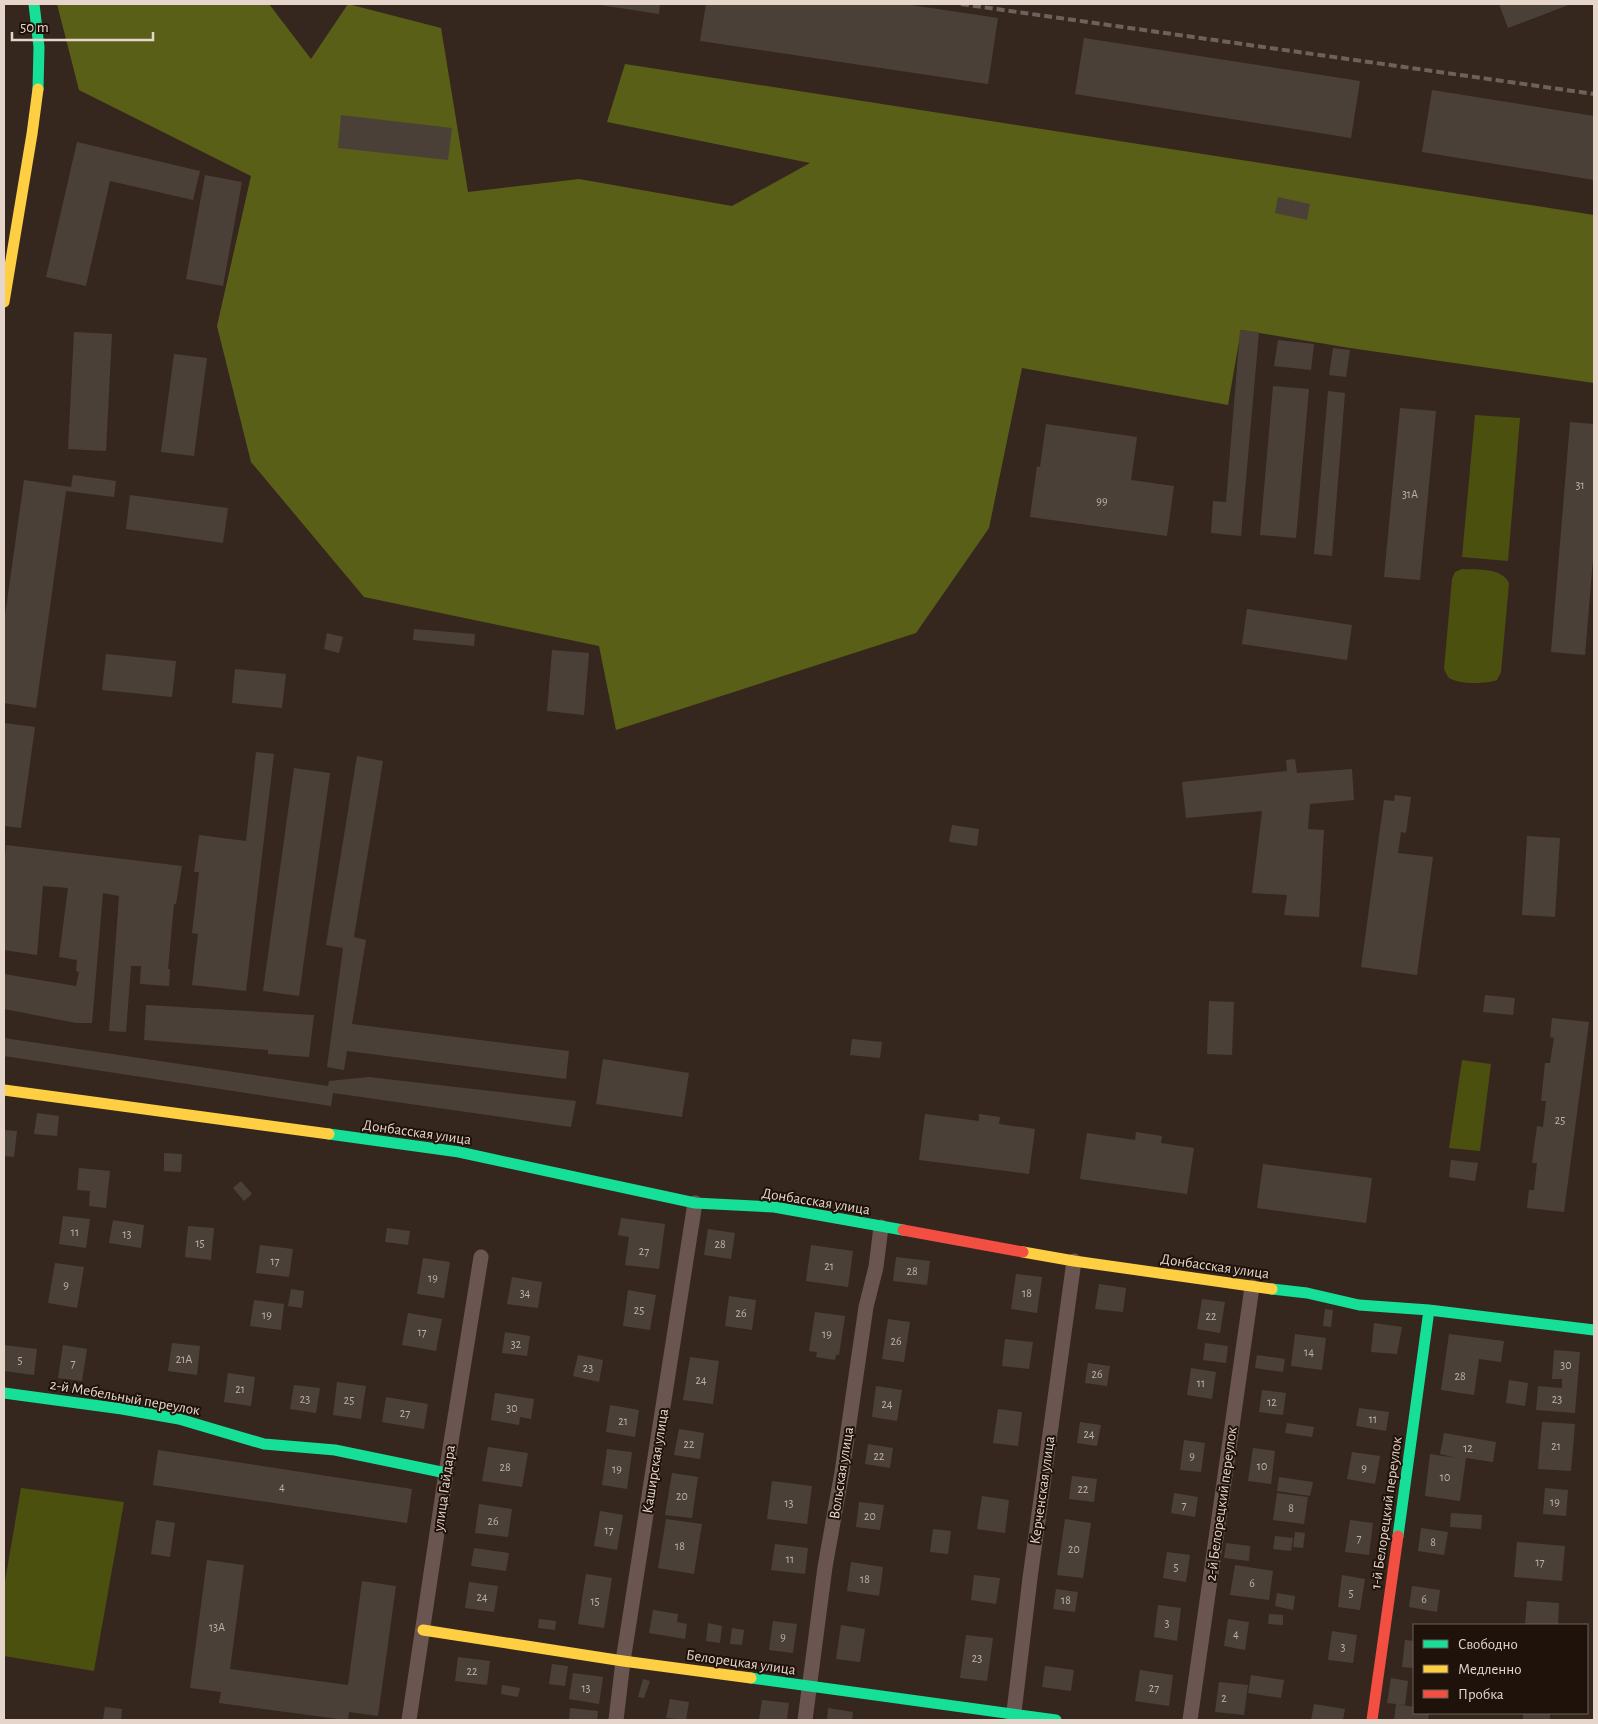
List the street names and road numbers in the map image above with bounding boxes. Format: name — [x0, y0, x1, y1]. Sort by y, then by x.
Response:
street label: Донбасская улица — [362, 1117, 472, 1148]
street label: Донбасская улица — [761, 1186, 871, 1217]
street label: Донбасская улица — [1160, 1251, 1270, 1282]
street label: 2-й Мебельный переулок — [49, 1377, 201, 1418]
street label: Каширская улица — [640, 1408, 671, 1514]
street label: Вольская улица — [827, 1426, 856, 1520]
street label: 2-й Белорецкий переулок — [1203, 1426, 1240, 1582]
street label: Керченская улица — [1027, 1435, 1058, 1545]
street label: 1-й Белорецкий переулок — [1368, 1436, 1405, 1590]
street label: улица Гайдара — [431, 1444, 458, 1533]
street label: Белорецкая улица — [685, 1647, 797, 1678]

